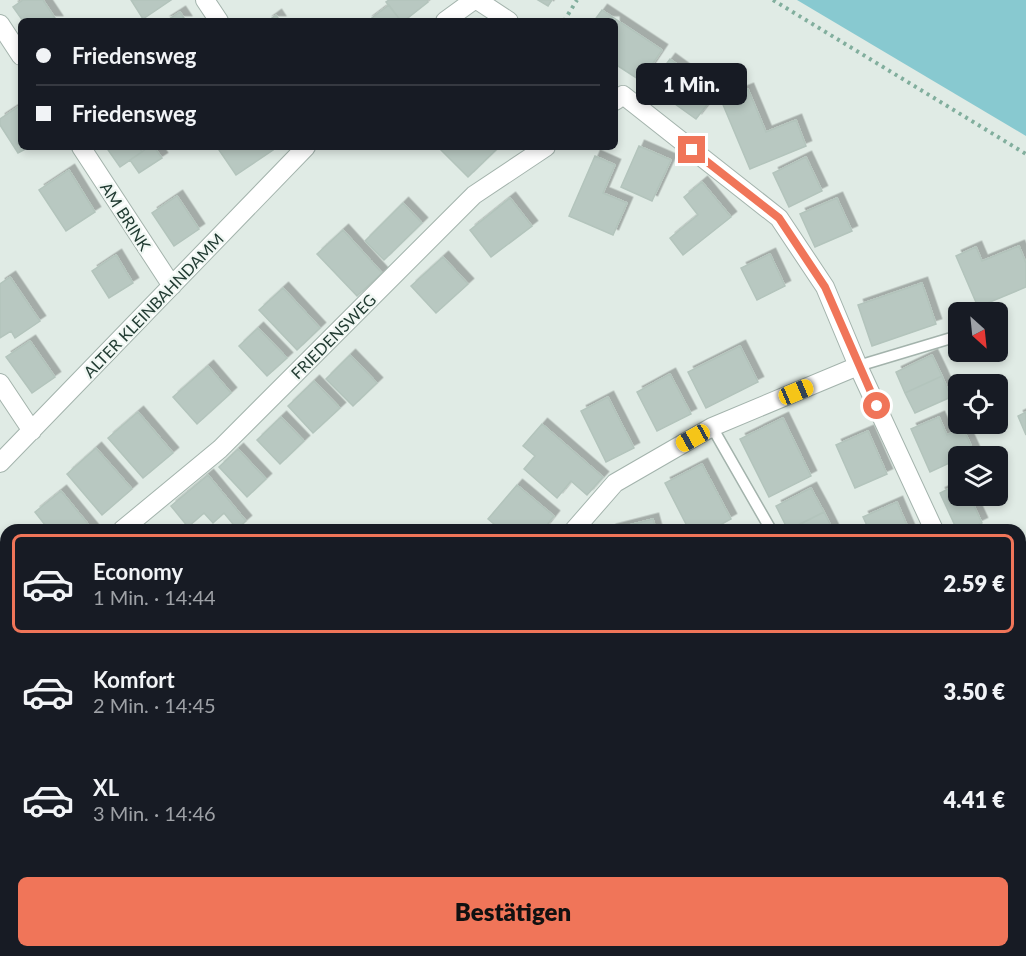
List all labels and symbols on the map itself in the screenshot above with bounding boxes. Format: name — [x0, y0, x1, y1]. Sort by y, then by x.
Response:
callout: 1 Min. — [636, 63, 748, 105]
route end — [678, 136, 705, 163]
street label: AM BRINK — [97, 178, 155, 254]
street label: ALTER KLEINBAHNDAMM — [79, 229, 227, 381]
street label: FRIEDENSWEG — [287, 290, 379, 382]
north arrow — [948, 302, 1008, 362]
car — [776, 377, 816, 407]
route start — [863, 392, 890, 419]
car — [673, 421, 713, 455]

